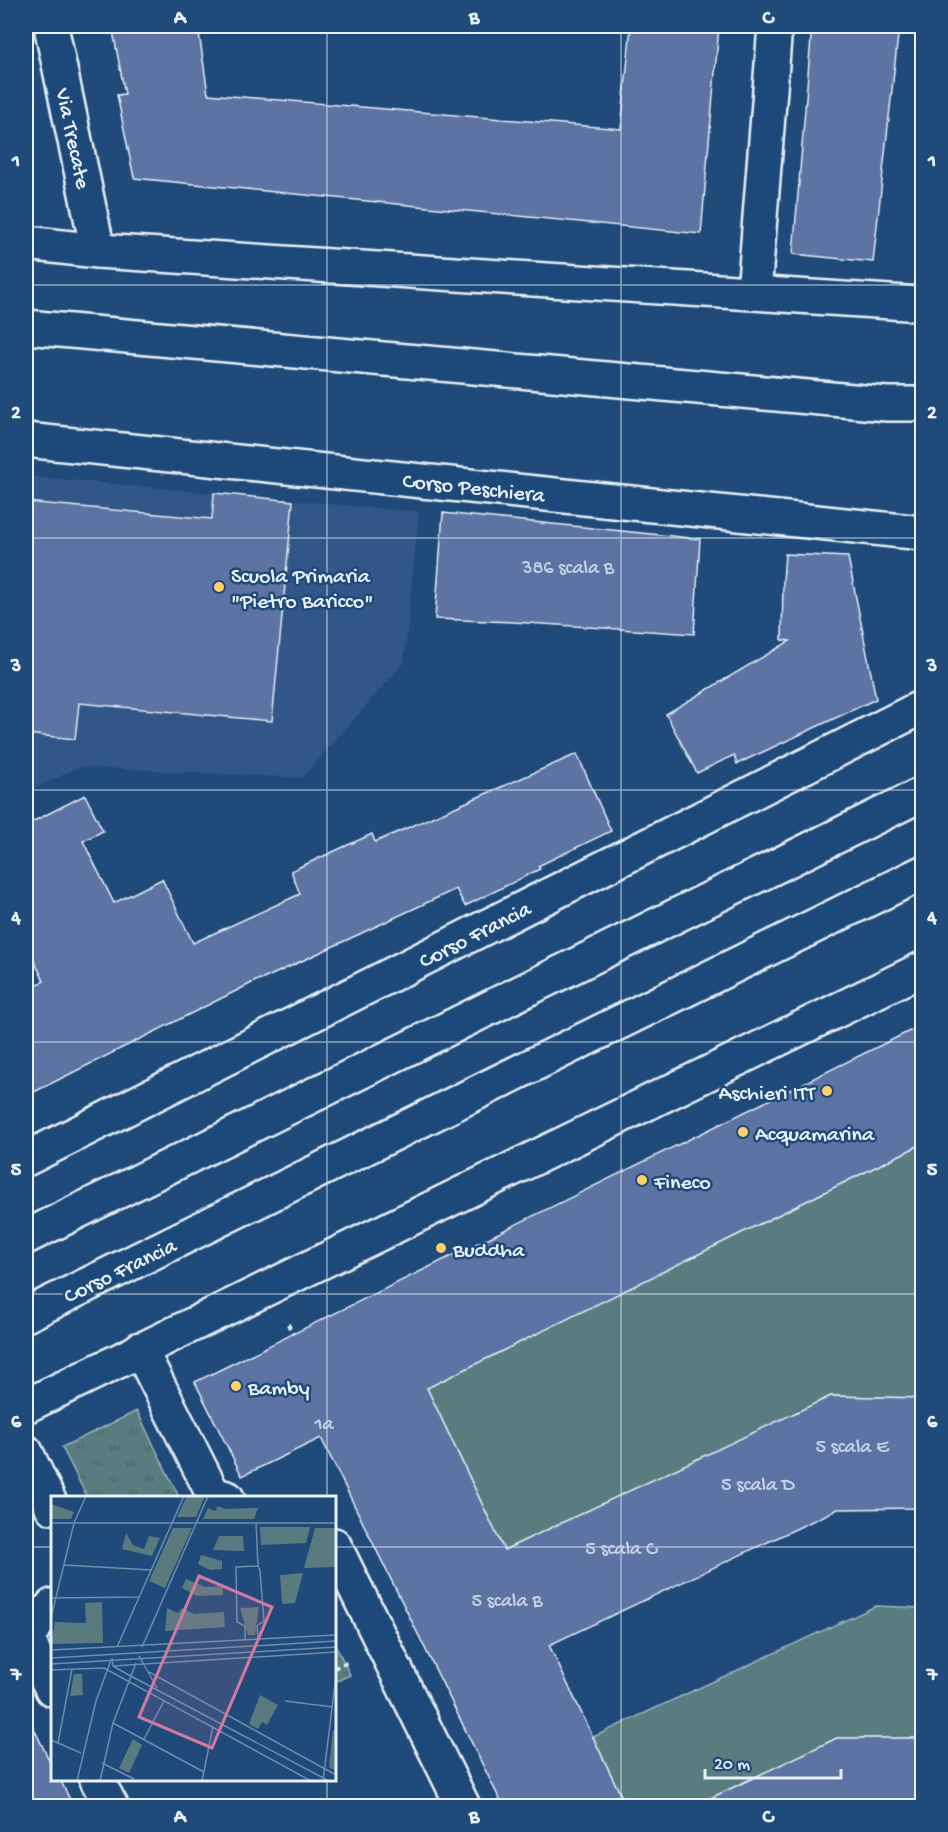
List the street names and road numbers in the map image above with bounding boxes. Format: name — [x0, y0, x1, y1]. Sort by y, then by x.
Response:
street label: Via Trecate — [48, 85, 95, 192]
street label: Corso Peschiera — [401, 470, 547, 510]
street label: Corso Francia — [416, 897, 537, 976]
street label: Corso Francia — [60, 1234, 182, 1311]

